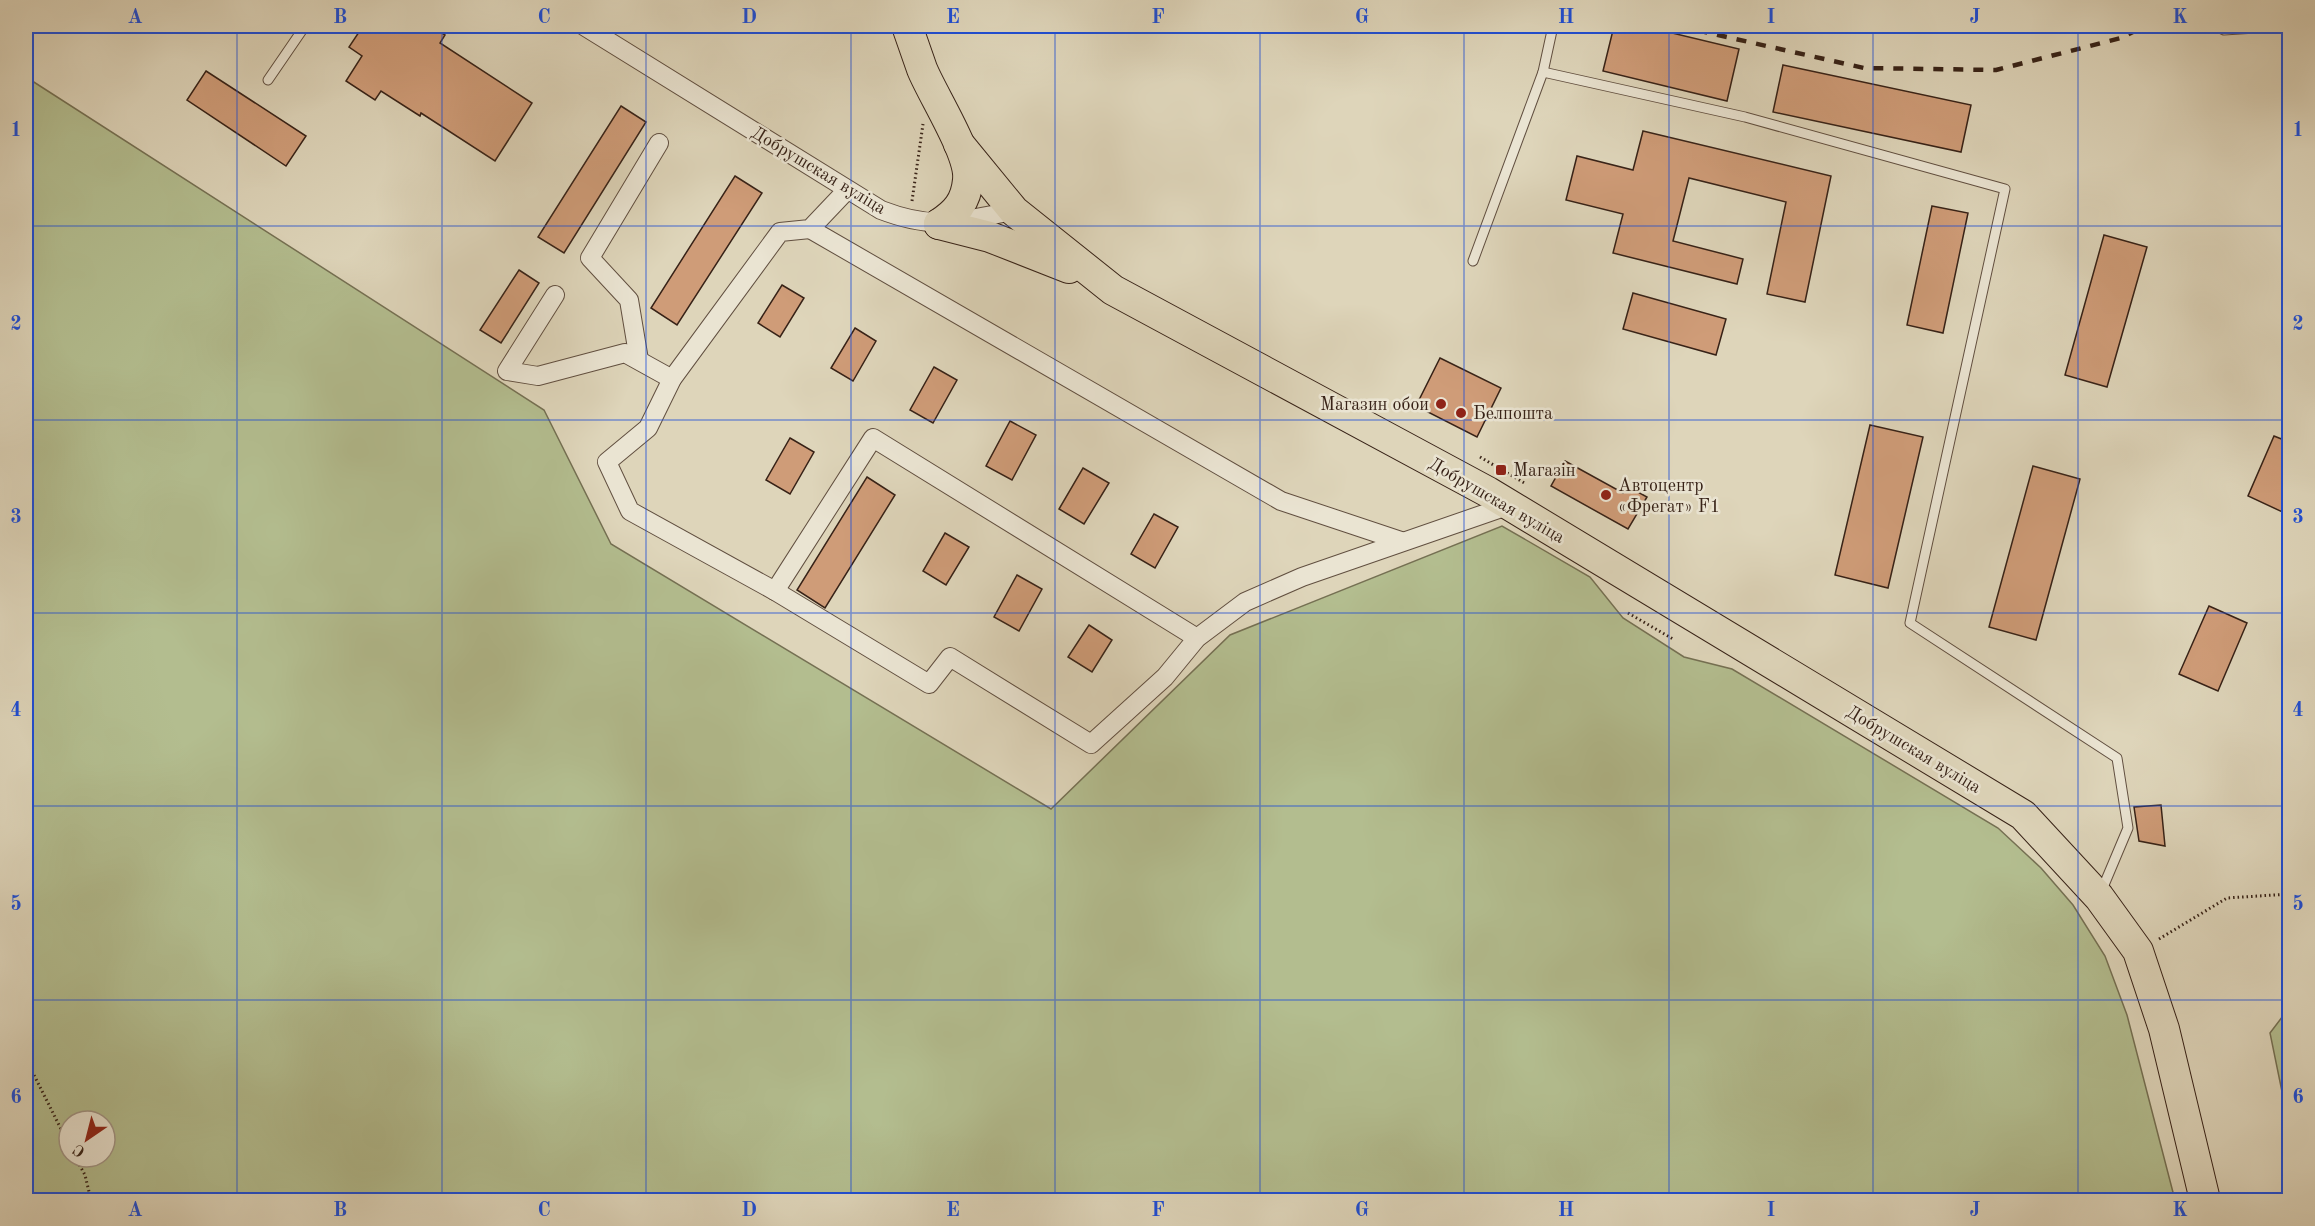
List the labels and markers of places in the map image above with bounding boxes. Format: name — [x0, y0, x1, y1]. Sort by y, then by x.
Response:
place label: Магазин обои — [1320, 396, 1429, 414]
marker: Магазин обои — [1434, 397, 1448, 411]
place label: Белпошта — [1473, 405, 1553, 423]
marker: Белпошта — [1454, 406, 1468, 420]
place label: Магазін — [1513, 462, 1576, 480]
marker: Магазін — [1494, 463, 1508, 477]
place label: Автоцентр «Фрегат» F1 — [1618, 477, 1720, 516]
marker: Автоцентр «Фрегат» F1 — [1599, 488, 1613, 502]

